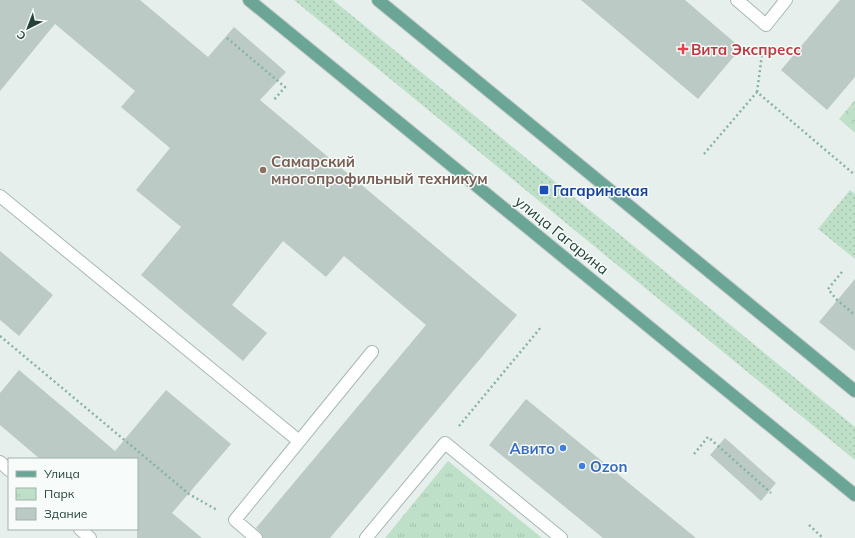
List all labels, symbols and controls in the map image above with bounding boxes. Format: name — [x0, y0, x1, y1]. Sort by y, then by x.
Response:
north arrow — [8, 8, 48, 48]
text: С — [13, 27, 29, 43]
place label: Вита Экспресс — [691, 40, 801, 59]
marker: Вита Экспресс — [678, 44, 688, 54]
place label: Самарский многопрофильный техникум — [271, 152, 488, 188]
marker: Самарский многопрофильный техникум — [258, 165, 268, 175]
place label: Гагаринская — [553, 181, 648, 200]
marker: Гагаринская — [538, 184, 550, 196]
street label: улица Гагарина — [511, 191, 613, 279]
place label: Авито — [510, 439, 555, 458]
marker: Авито — [558, 443, 568, 453]
place label: Ozon — [590, 457, 627, 476]
legend — [8, 458, 138, 530]
marker: Ozon — [577, 461, 587, 471]
text: Улица — [43, 466, 80, 481]
text: Парк — [44, 486, 75, 501]
text: Здание — [44, 506, 88, 521]

